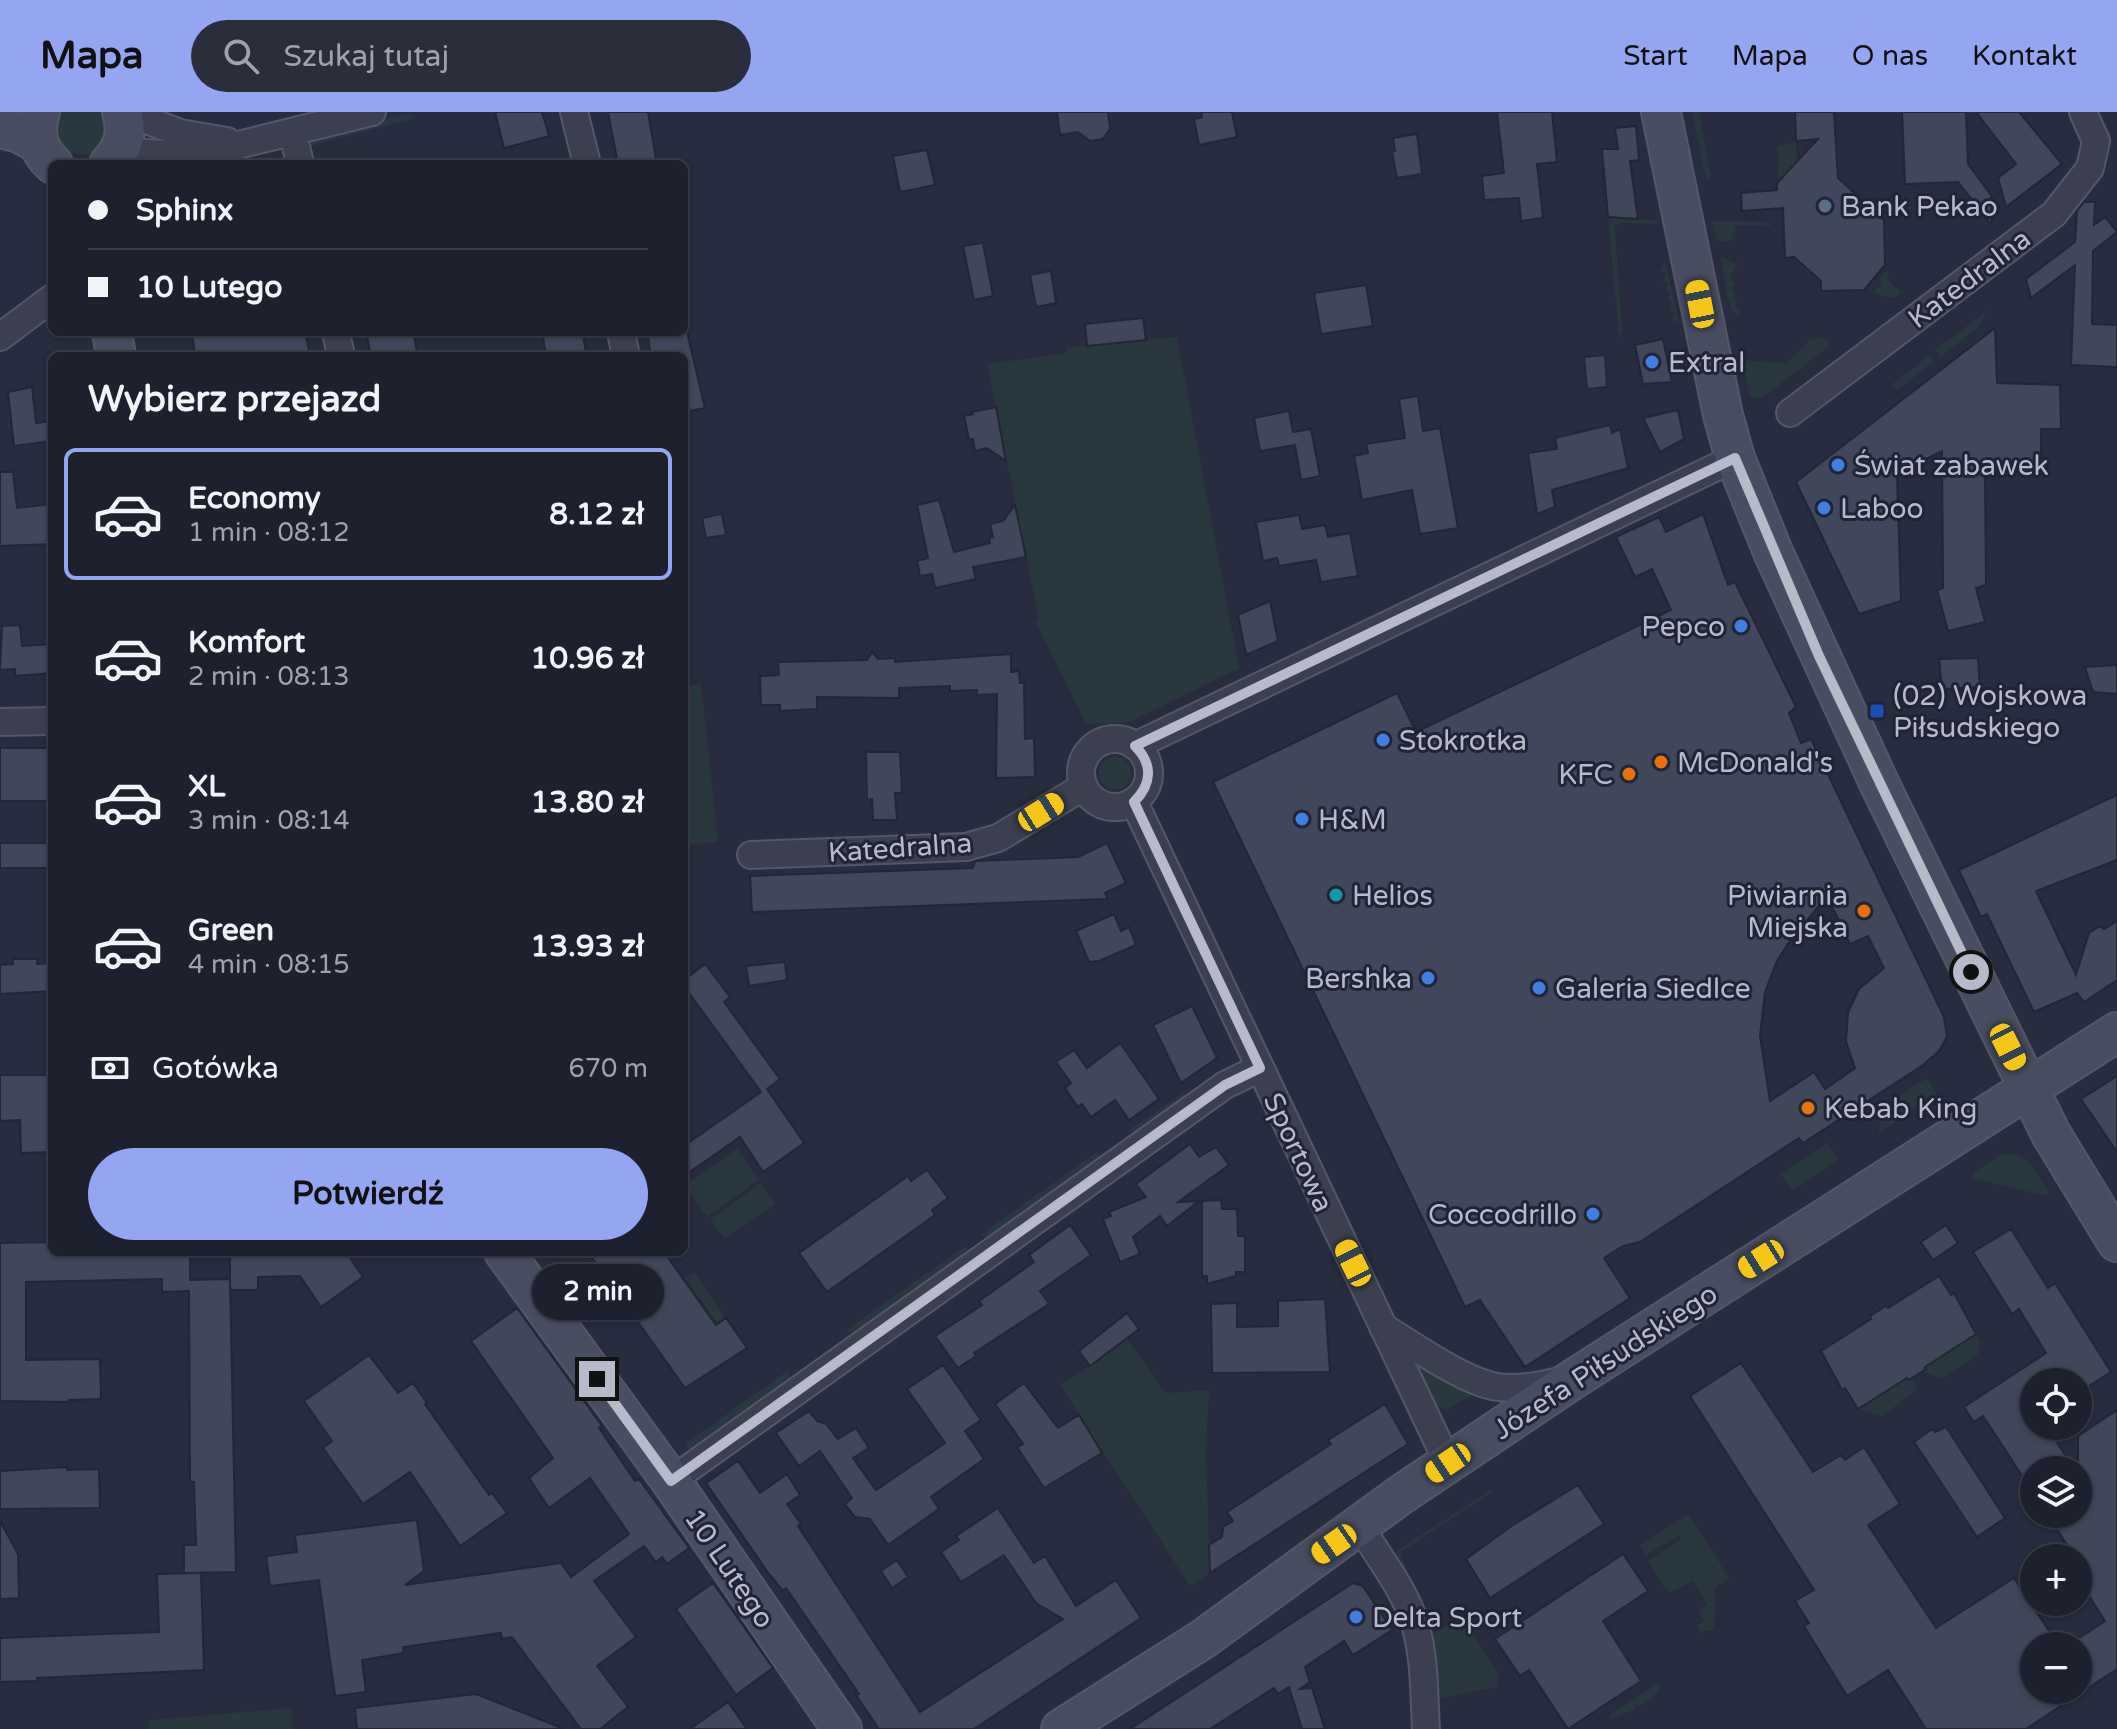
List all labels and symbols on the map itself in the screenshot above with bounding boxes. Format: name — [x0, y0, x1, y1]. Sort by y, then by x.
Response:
place label: Bank Pekao — [1841, 190, 1998, 224]
marker: Bank Pekao — [1816, 197, 1834, 215]
street label: Katedralna — [1902, 222, 2037, 336]
car — [1684, 278, 1716, 330]
place label: Extral — [1668, 346, 1745, 380]
marker: Extral — [1643, 353, 1661, 371]
place label: Świat zabawek — [1854, 449, 2049, 483]
marker: Świat zabawek — [1829, 456, 1847, 474]
place label: Laboo — [1840, 492, 1924, 526]
marker: Laboo — [1815, 499, 1833, 517]
place label: Pepco — [1641, 610, 1725, 644]
marker: Pepco — [1732, 617, 1750, 635]
place label: (02) Wojskowa Piłsudskiego — [1893, 679, 2087, 745]
marker: (02) Wojskowa Piłsudskiego — [1868, 702, 1886, 720]
place label: Stokrotka — [1399, 724, 1527, 758]
marker: Stokrotka — [1374, 731, 1392, 749]
place label: McDonald's — [1677, 746, 1833, 780]
marker: McDonald's — [1652, 753, 1670, 771]
place label: KFC — [1558, 758, 1613, 792]
marker: KFC — [1620, 765, 1638, 783]
car — [1014, 789, 1068, 835]
place label: H&M — [1318, 803, 1387, 837]
marker: H&M — [1293, 810, 1311, 828]
street label: Katedralna — [827, 826, 973, 870]
place label: Helios — [1352, 879, 1433, 913]
place label: Piwiarnia Miejska — [1727, 879, 1848, 945]
marker: Helios — [1327, 886, 1345, 904]
marker: Piwiarnia Miejska — [1855, 902, 1873, 920]
route start — [1953, 954, 1989, 990]
place label: Bershka — [1305, 962, 1412, 996]
marker: Bershka — [1419, 969, 1437, 987]
place label: Galeria Siedlce — [1555, 972, 1751, 1006]
marker: Galeria Siedlce — [1530, 979, 1548, 997]
car — [1986, 1020, 2030, 1074]
street label: Sportowa — [1256, 1087, 1340, 1217]
place label: Kebab King — [1824, 1092, 1977, 1126]
marker: Kebab King — [1799, 1099, 1817, 1117]
place label: Coccodrillo — [1428, 1198, 1577, 1232]
marker: Coccodrillo — [1584, 1205, 1602, 1223]
car — [1332, 1236, 1374, 1290]
car — [1734, 1236, 1788, 1282]
callout: 2 min — [531, 1263, 663, 1319]
street label: Józefa Piłsudskiego — [1487, 1277, 1724, 1447]
route end — [579, 1361, 615, 1397]
car — [1421, 1440, 1475, 1486]
street label: 10 Lutego — [677, 1502, 781, 1635]
car — [1307, 1520, 1361, 1568]
place label: Delta Sport — [1372, 1601, 1522, 1635]
marker: Delta Sport — [1347, 1608, 1365, 1626]

